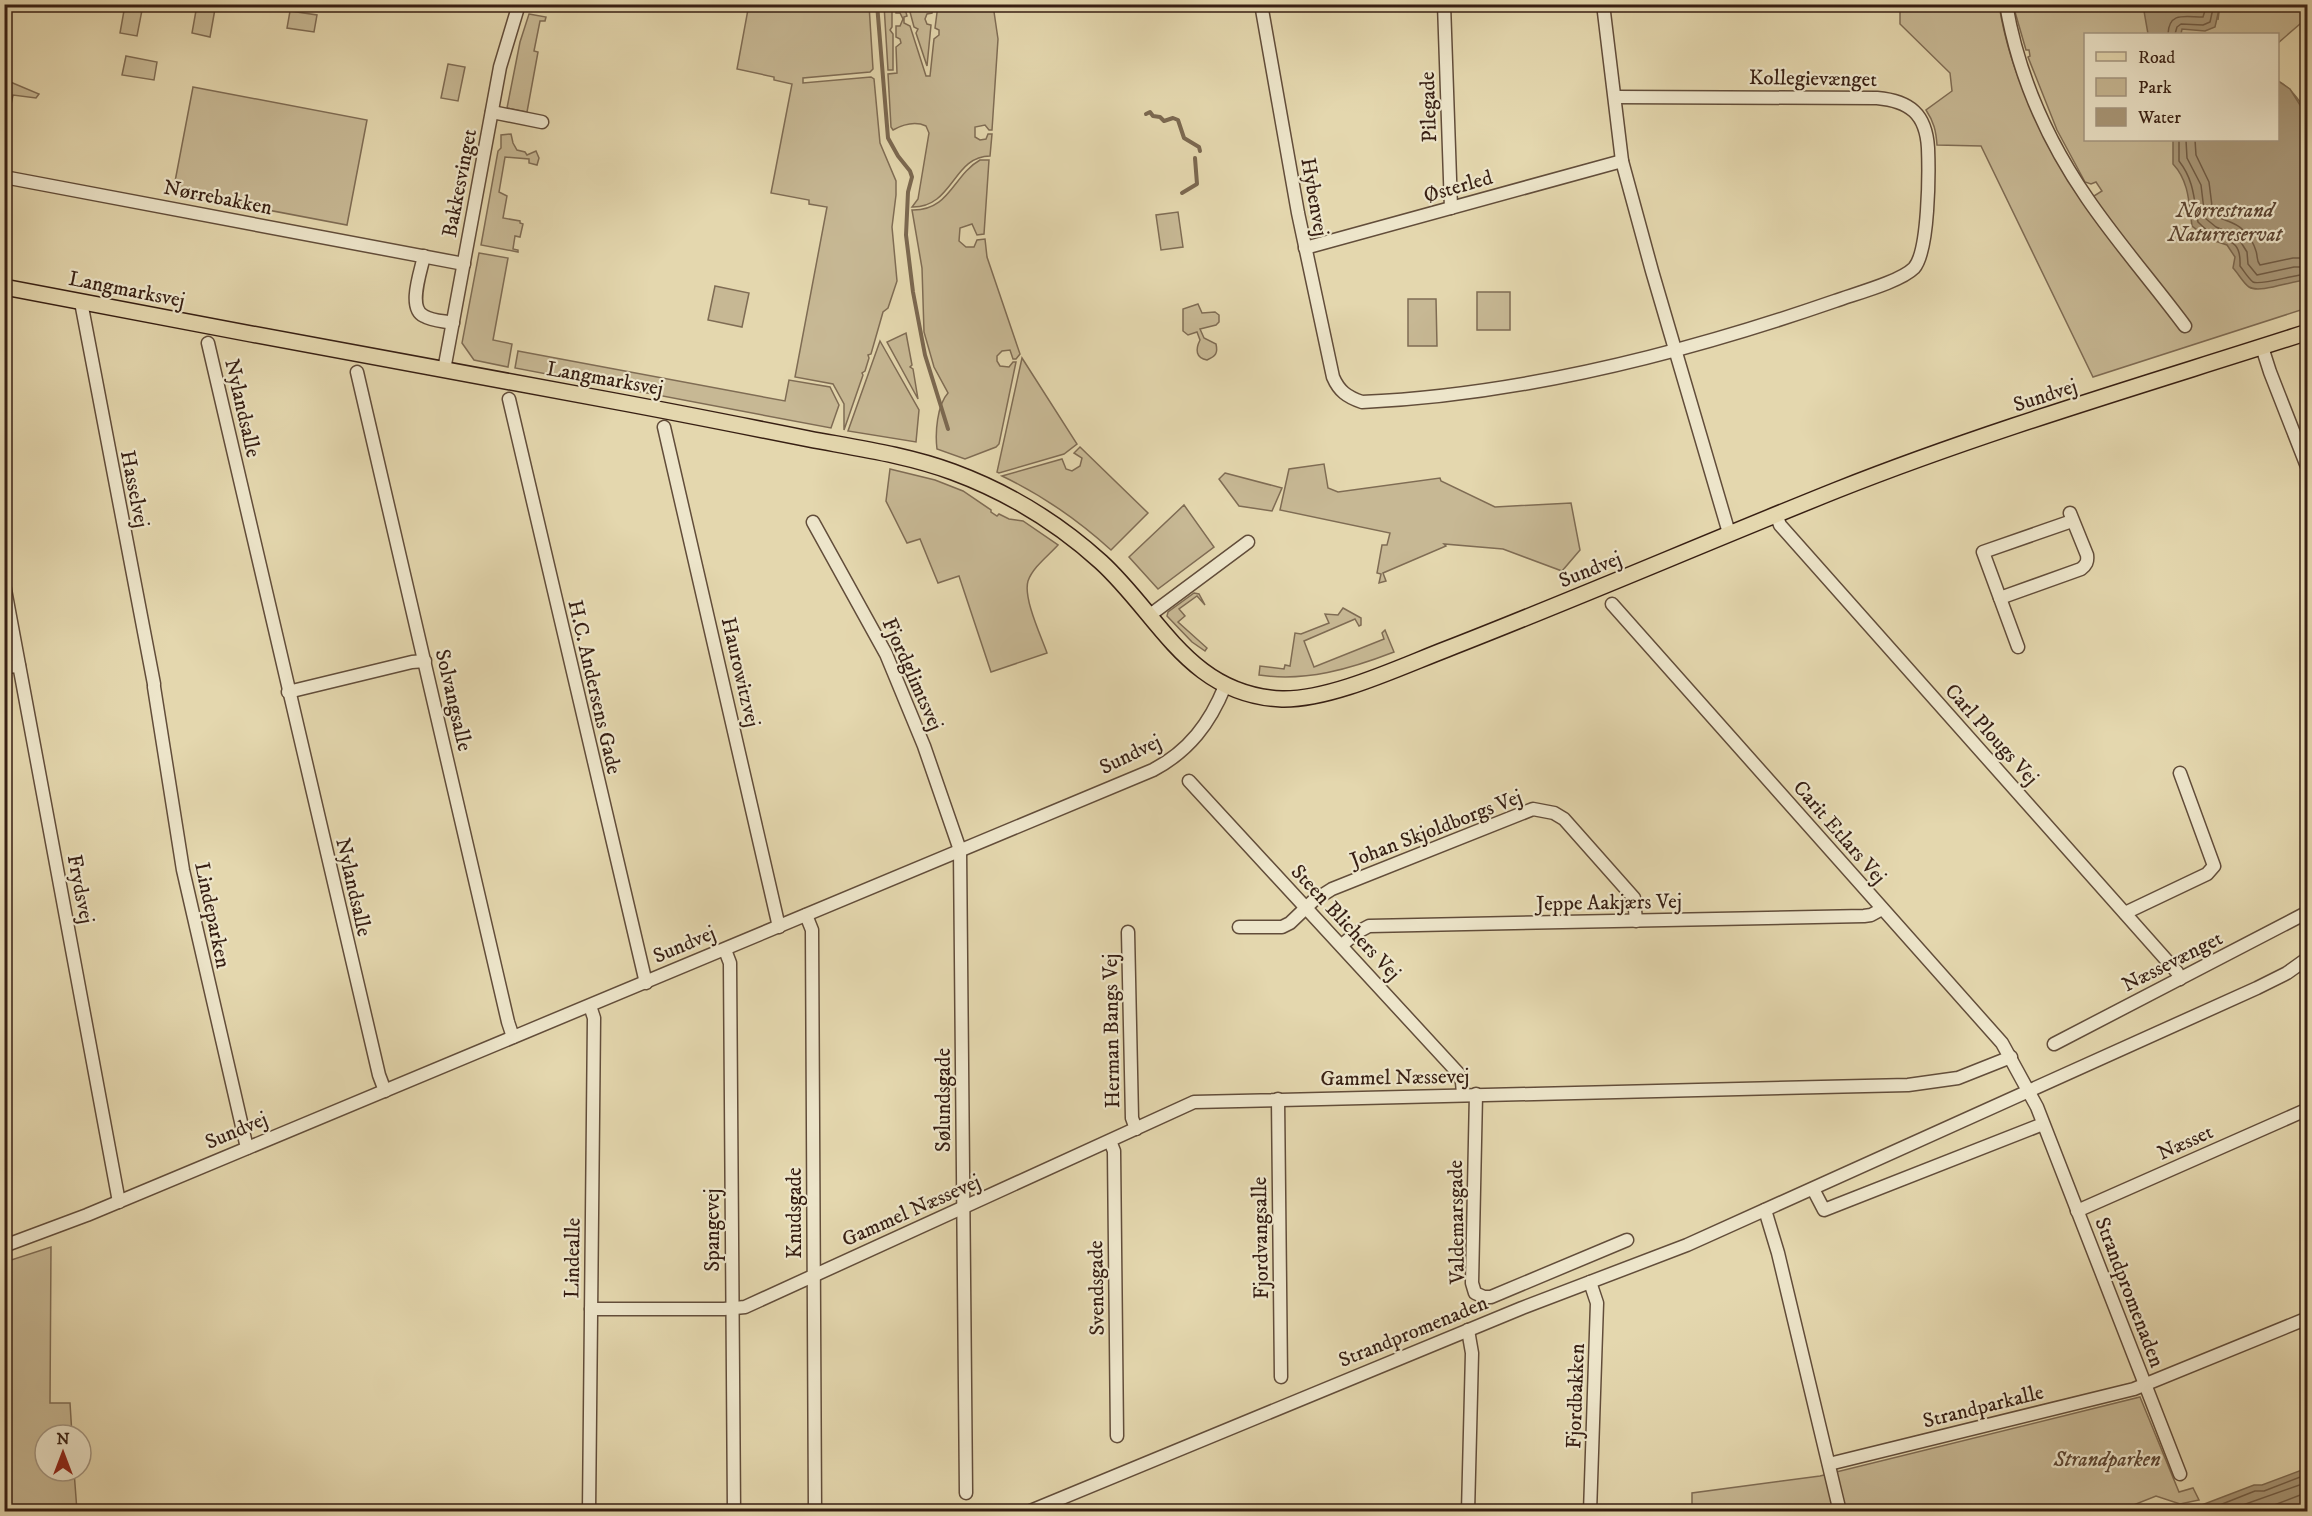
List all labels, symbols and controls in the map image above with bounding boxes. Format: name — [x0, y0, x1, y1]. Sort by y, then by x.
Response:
legend — [2084, 33, 2279, 141]
text: Road — [2138, 47, 2175, 69]
street label: Kollegievænget — [1749, 65, 1878, 93]
street label: Pilegade — [1415, 71, 1443, 143]
text: Park — [2138, 77, 2172, 99]
text: Water — [2137, 107, 2181, 129]
street label: Bakkesvinget — [437, 127, 483, 240]
street label: Hybenvej — [1294, 156, 1334, 239]
street label: Østerled — [1421, 165, 1496, 209]
street label: Nørrebakken — [161, 175, 274, 221]
park label: Nørrestrand Naturreservat — [2167, 198, 2284, 248]
street label: Langmarksvej — [66, 266, 187, 314]
street label: Langmarksvej — [544, 356, 665, 402]
street label: Nylandsalle — [218, 357, 266, 460]
street label: Sundvej — [2010, 373, 2080, 418]
street label: Hasselvej — [114, 448, 154, 530]
street label: Sundvej — [1555, 546, 1626, 594]
street label: H.C. Andersens Gade — [561, 598, 627, 777]
street label: Fjordglimtsvej — [876, 614, 948, 735]
street label: Haurowitzvej — [715, 615, 765, 730]
street label: Solvangsalle — [429, 647, 477, 754]
street label: Carl Plougs Vej — [1939, 678, 2044, 791]
street label: Sundvej — [1095, 729, 1166, 781]
street label: Carit Etlars Vej — [1787, 775, 1891, 890]
street label: Johan Skjoldborgs Vej — [1345, 784, 1526, 874]
street label: Nylandsalle — [329, 836, 377, 939]
street label: Frydsvej — [61, 852, 99, 926]
street label: Steen Blichers Vej — [1285, 859, 1406, 986]
street label: Lindeparken — [188, 860, 236, 971]
street label: Jeppe Aakjærs Vej — [1534, 889, 1682, 917]
street label: Sundvej — [649, 920, 720, 970]
street label: Næssevænget — [2118, 925, 2227, 998]
street label: Herman Bangs Vej — [1098, 953, 1126, 1109]
street label: Sølundsgade — [931, 1048, 957, 1152]
street label: Gammel Næssevej — [1320, 1064, 1470, 1092]
street label: Sundvej — [201, 1106, 272, 1156]
street label: Næsset — [2154, 1119, 2218, 1167]
street label: Valdemarsgade — [1443, 1159, 1471, 1285]
street label: Knudsgade — [782, 1167, 808, 1259]
street label: Gammel Næssevej — [838, 1169, 985, 1253]
street label: Fjordvangsalle — [1247, 1176, 1275, 1300]
street label: Spangevej — [700, 1188, 726, 1272]
street label: Strandpromenaden — [2088, 1214, 2170, 1371]
street label: Lindealle — [559, 1217, 587, 1299]
street label: Svendsgade — [1083, 1240, 1111, 1336]
street label: Strandpromenaden — [1335, 1290, 1492, 1374]
street label: Fjordbakken — [1561, 1343, 1591, 1449]
street label: Strandparkalle — [1920, 1379, 2047, 1435]
north arrow — [33, 1423, 93, 1483]
text: N — [56, 1429, 70, 1449]
park label: Strandparken — [2052, 1447, 2161, 1473]

